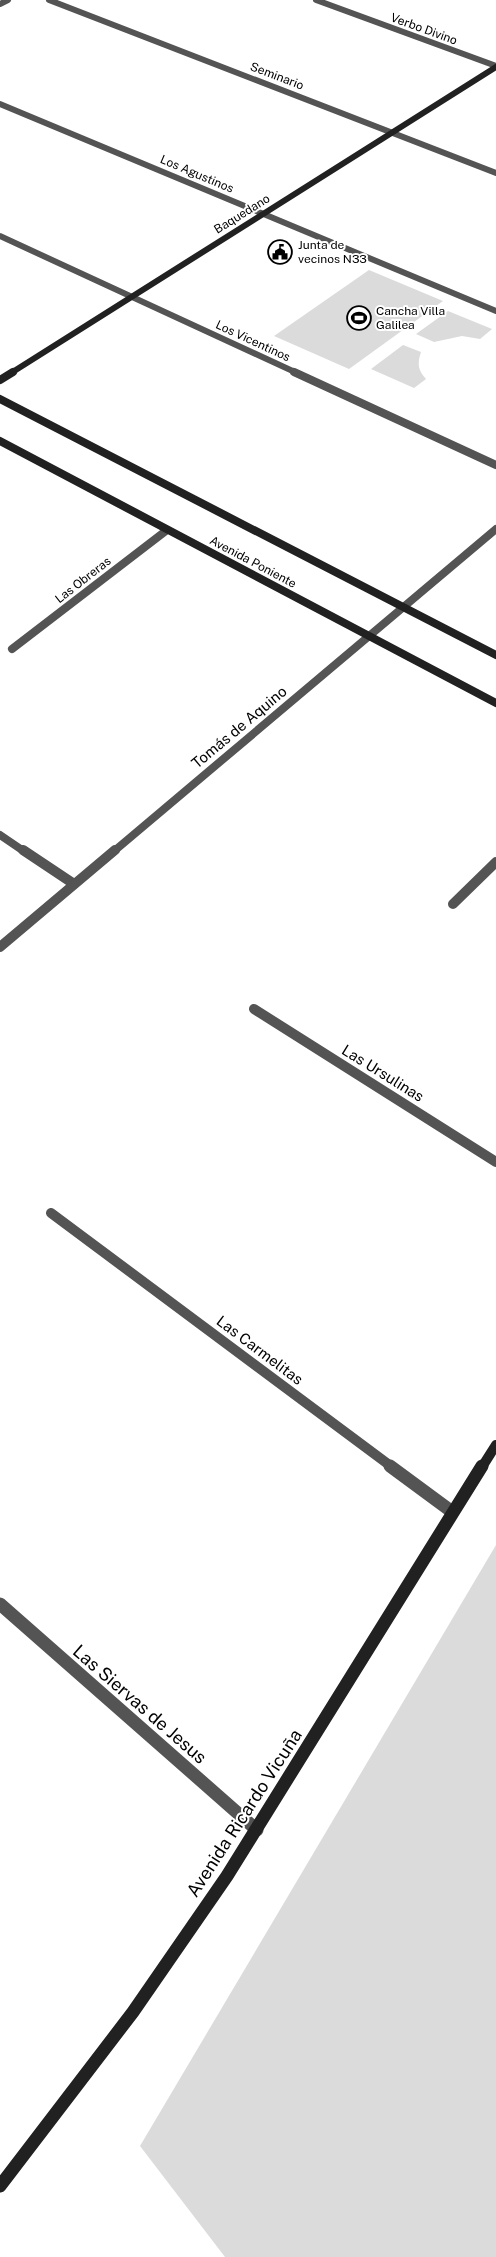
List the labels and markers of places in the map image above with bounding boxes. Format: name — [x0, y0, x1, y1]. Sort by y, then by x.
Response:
place label: Junta de vecinos N33 — [298, 238, 367, 266]
public building icon: Junta de vecinos N33 — [267, 239, 293, 265]
place label: Cancha Villa Galilea — [376, 304, 445, 332]
sports icon: Cancha Villa Galilea — [346, 305, 372, 331]

